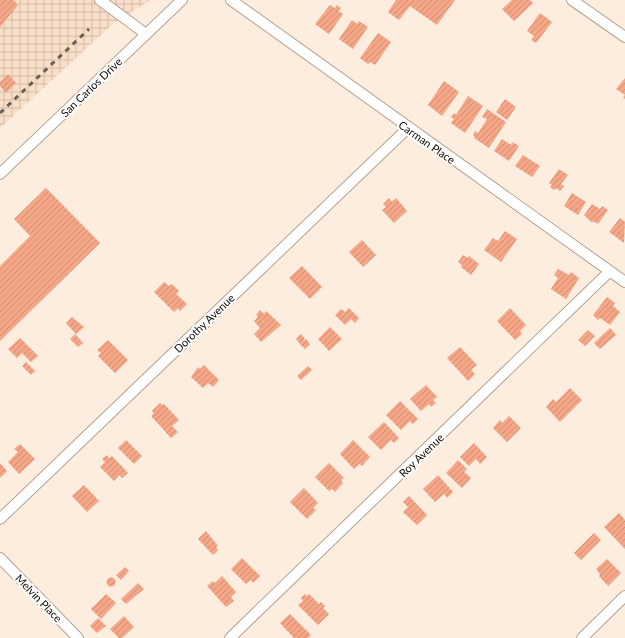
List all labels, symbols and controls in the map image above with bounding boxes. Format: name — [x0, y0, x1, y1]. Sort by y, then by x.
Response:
street label: San Carlos Drive — [58, 54, 124, 119]
street label: Carman Place — [396, 118, 458, 166]
street label: Dorothy Avenue — [171, 291, 237, 355]
street label: Roy Avenue — [396, 430, 446, 479]
street label: Melvin Place — [13, 571, 65, 625]

